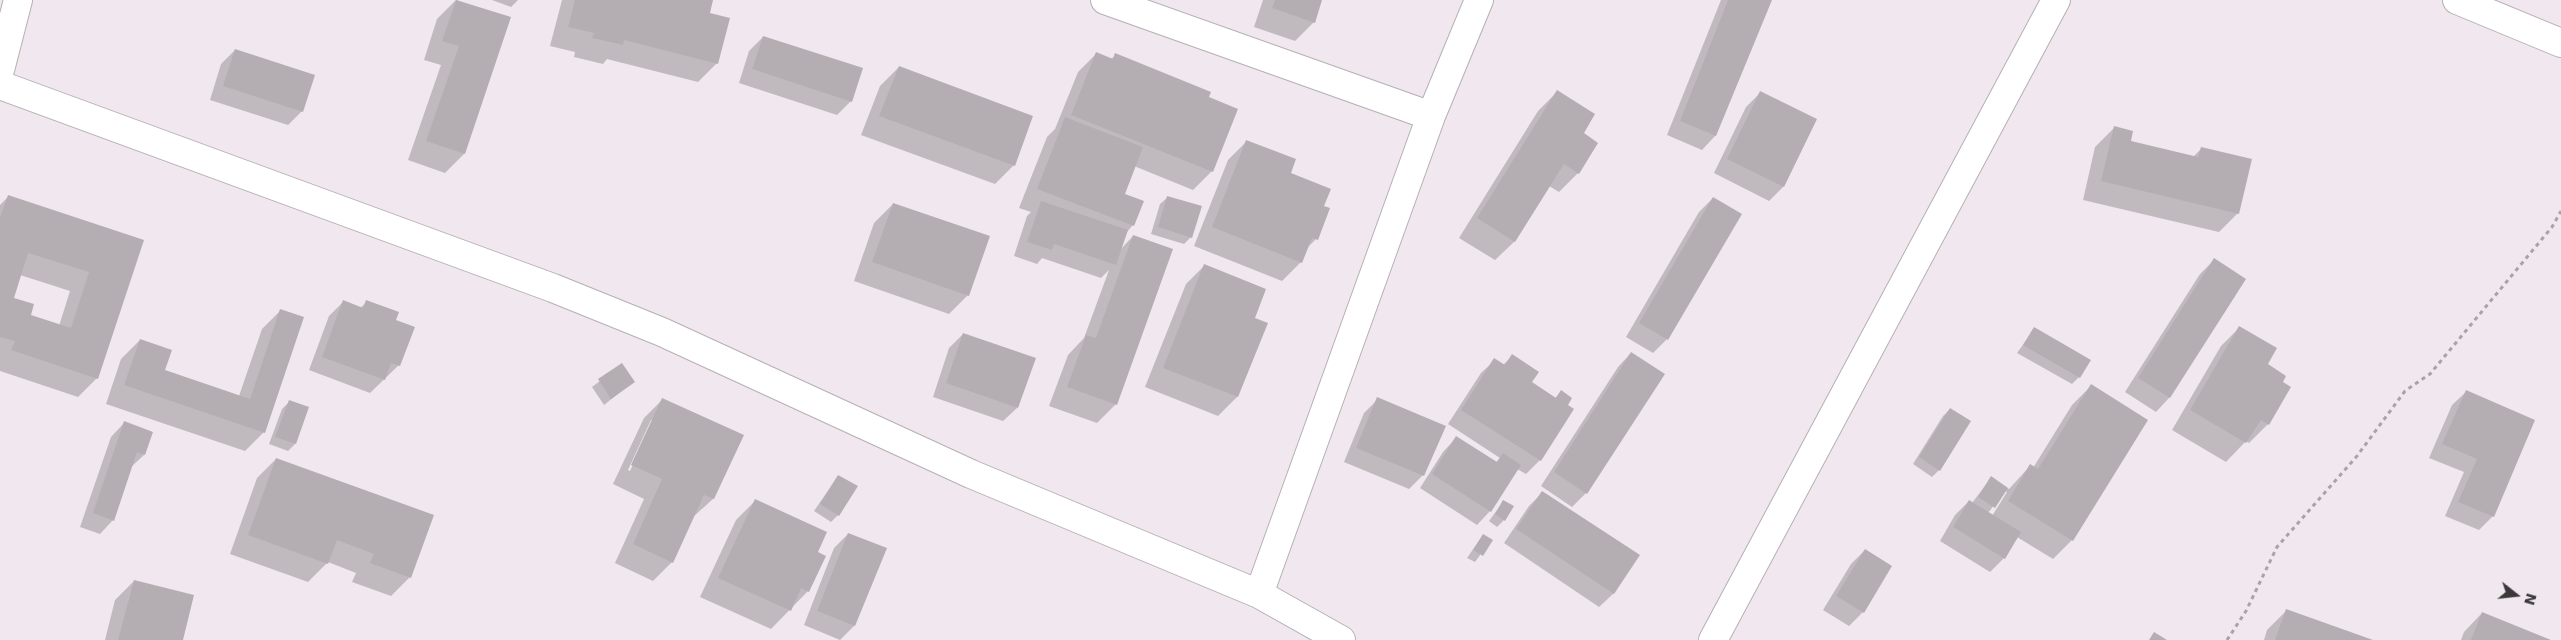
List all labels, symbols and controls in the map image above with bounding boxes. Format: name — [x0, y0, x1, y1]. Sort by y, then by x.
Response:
north arrow — [2491, 570, 2541, 620]
text: N — [2521, 591, 2540, 607]

